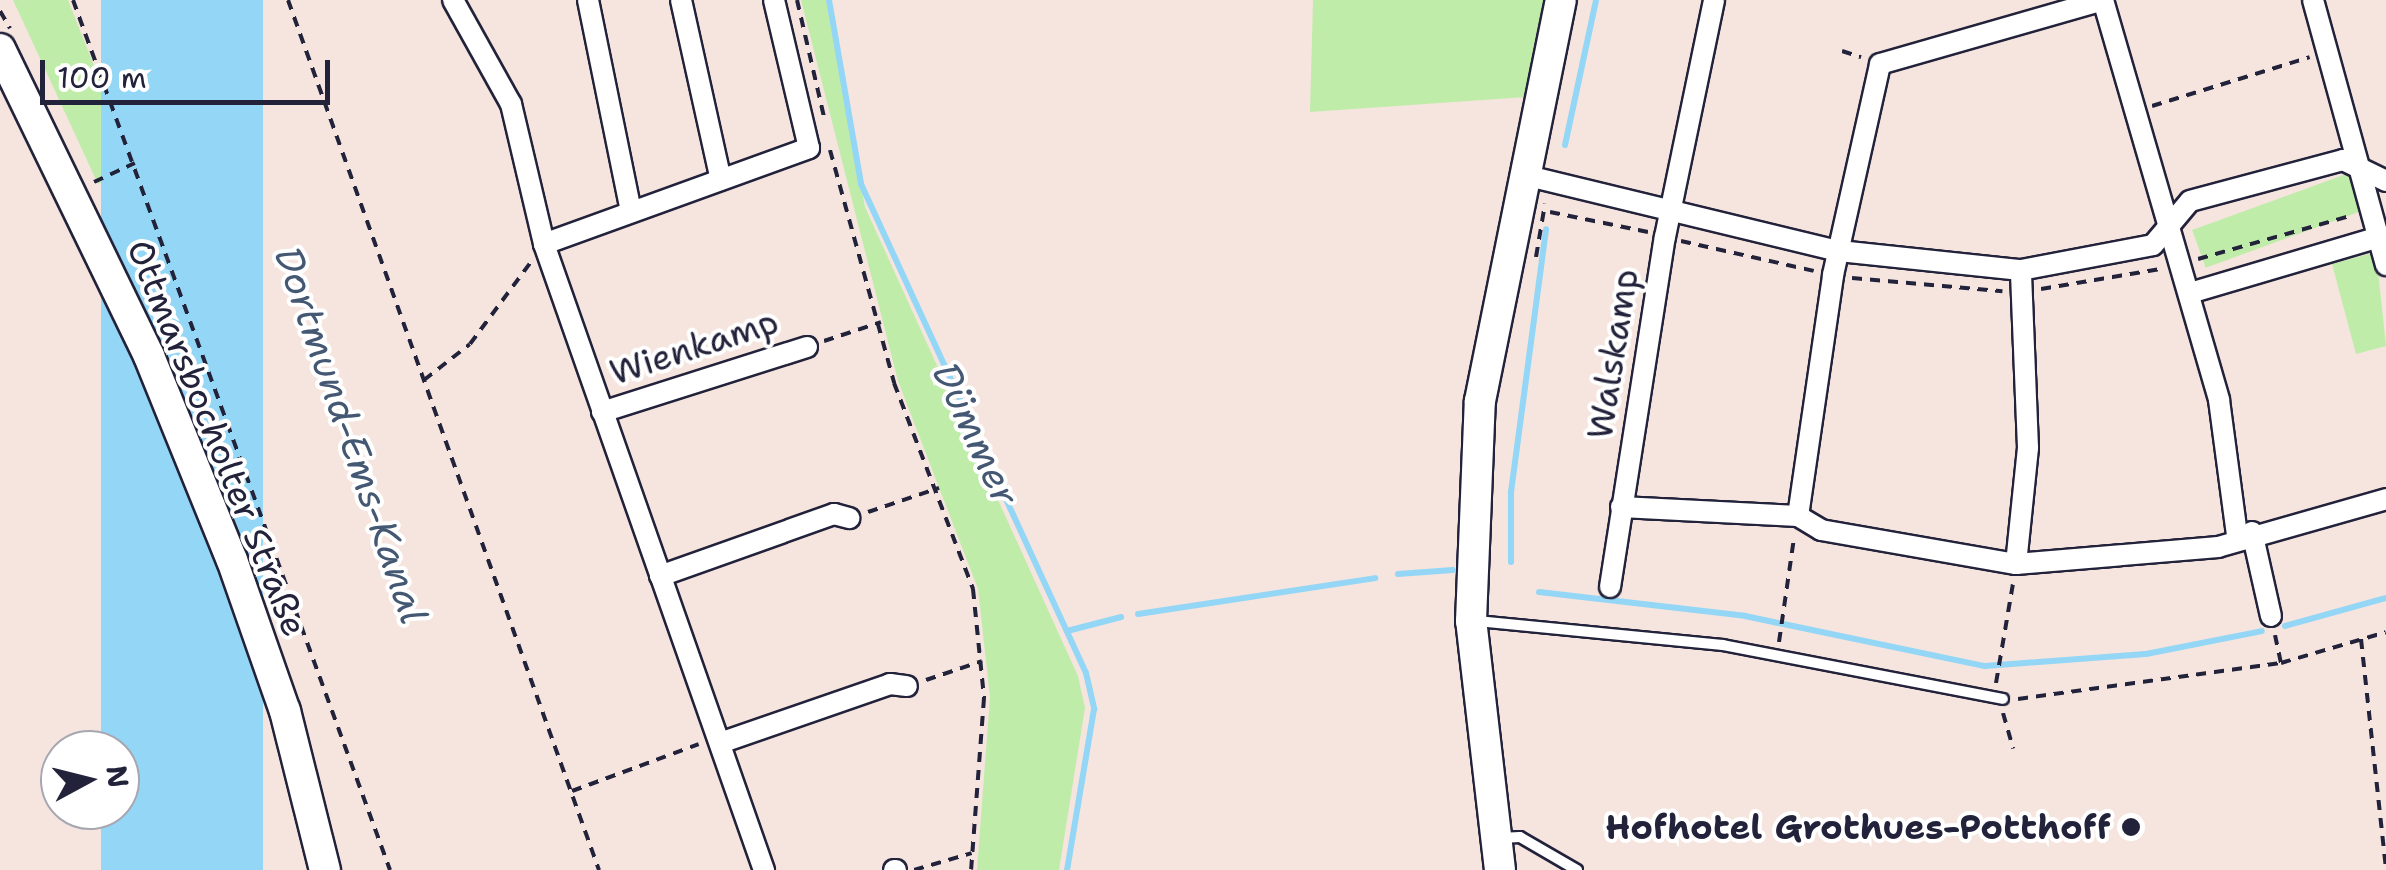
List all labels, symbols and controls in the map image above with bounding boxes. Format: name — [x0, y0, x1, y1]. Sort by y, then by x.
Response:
scale bar — [45, 40, 335, 102]
text: 100 m — [57, 57, 147, 98]
street label: Ottmarsbocholter Straße — [118, 234, 316, 642]
water label: Dortmund-Ems-Kanal — [265, 241, 437, 629]
street label: Walskamp — [1579, 266, 1647, 442]
street label: Wienkamp — [605, 300, 783, 394]
water label: Dümmer — [923, 355, 1029, 513]
north arrow — [40, 730, 140, 830]
text: N — [98, 763, 138, 790]
place label: Hofhotel Grothues-Potthoff — [1605, 806, 2111, 848]
marker: Hofhotel Grothues-Potthoff — [2120, 816, 2142, 838]

